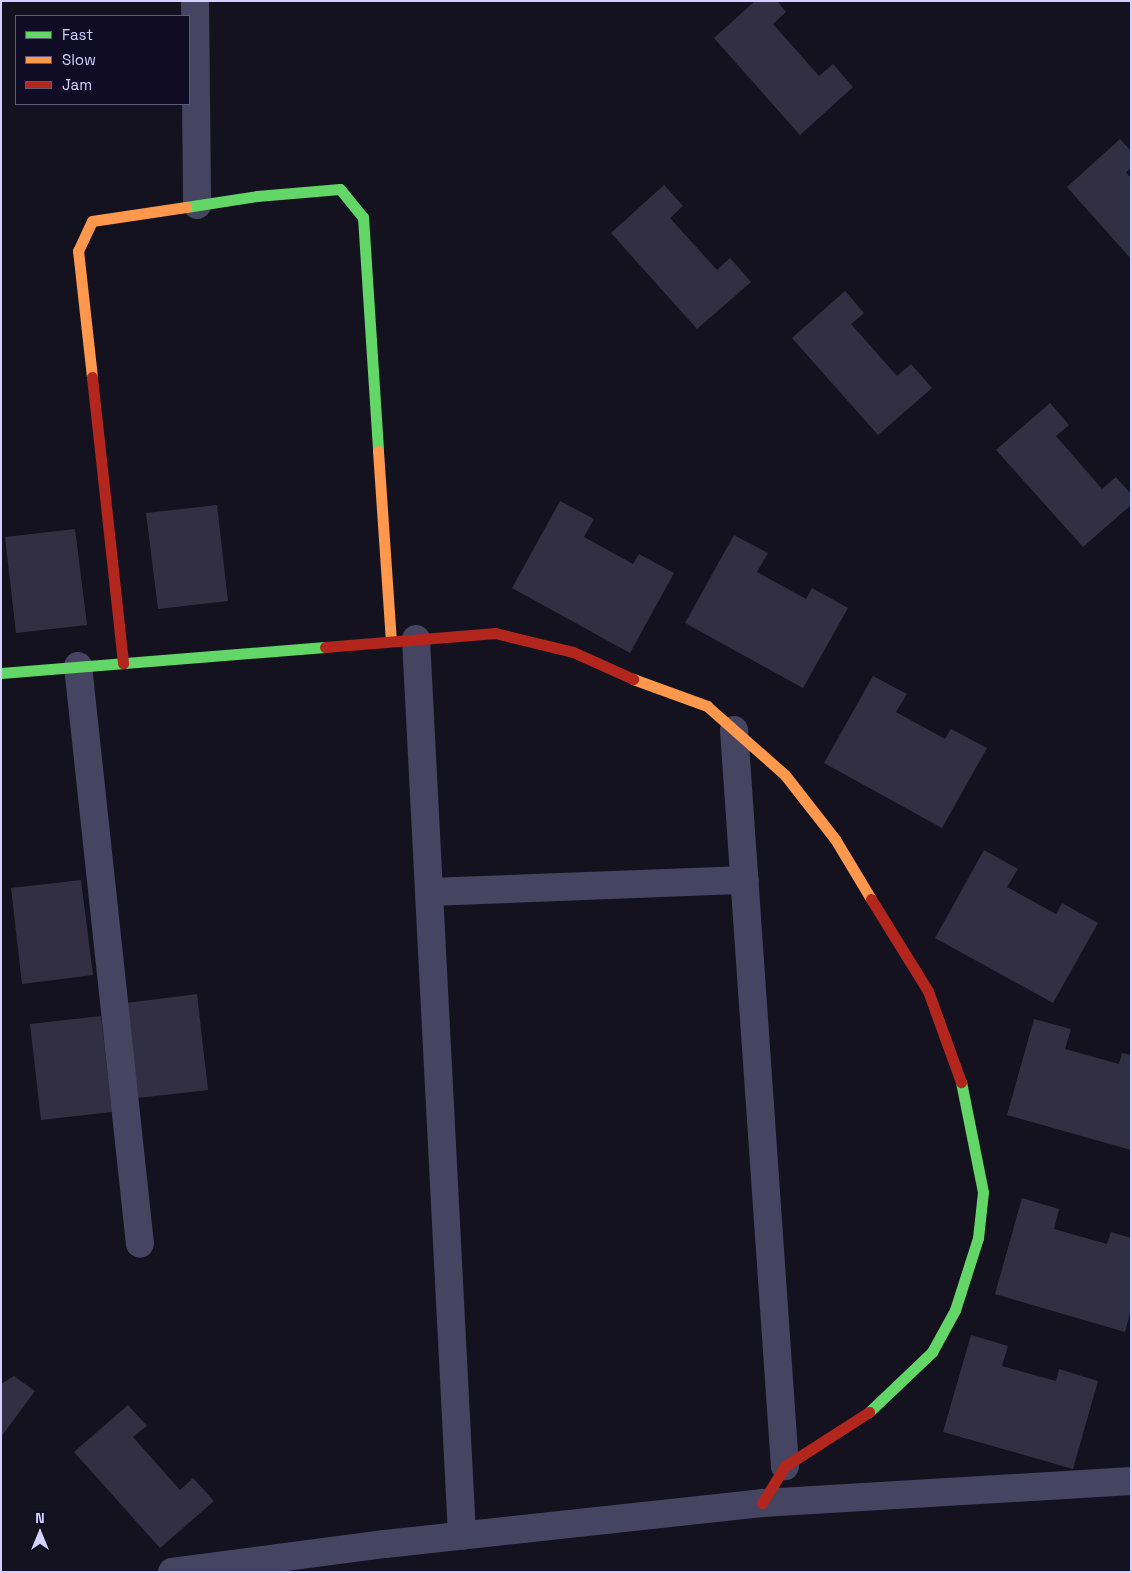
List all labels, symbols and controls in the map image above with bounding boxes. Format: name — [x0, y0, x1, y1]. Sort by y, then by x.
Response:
legend — [15, 15, 190, 105]
text: Fast — [62, 25, 93, 44]
text: Slow — [62, 50, 96, 69]
text: Jam — [62, 75, 92, 94]
north arrow — [15, 1508, 65, 1558]
text: N — [35, 1509, 45, 1527]

